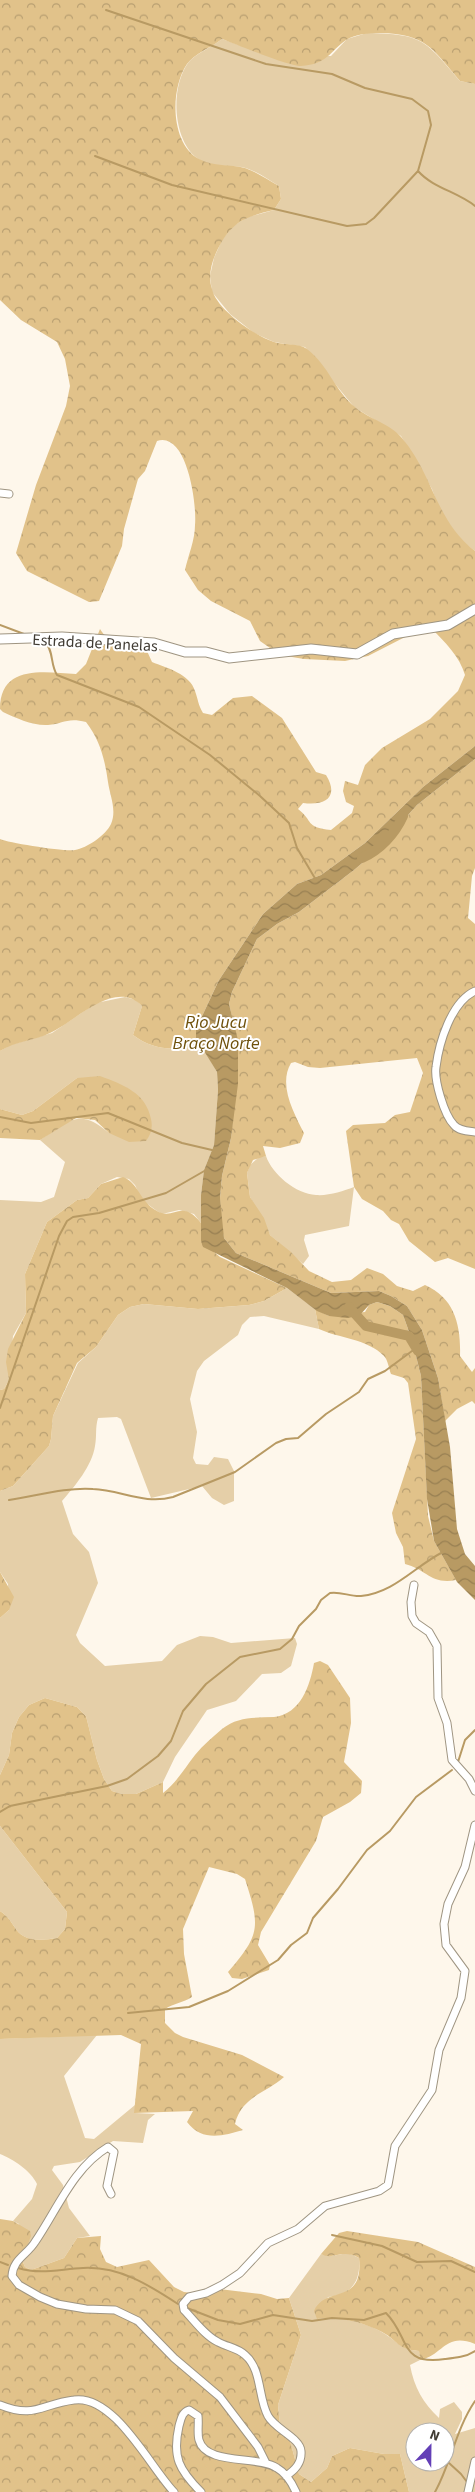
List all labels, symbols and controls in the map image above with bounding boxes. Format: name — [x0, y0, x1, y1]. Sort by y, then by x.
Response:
street label: Estrada de Panelas — [32, 629, 159, 657]
water label: Rio Jucu Braço Norte — [172, 1010, 260, 1056]
north arrow — [405, 2422, 455, 2472]
text: N — [426, 2425, 443, 2447]

